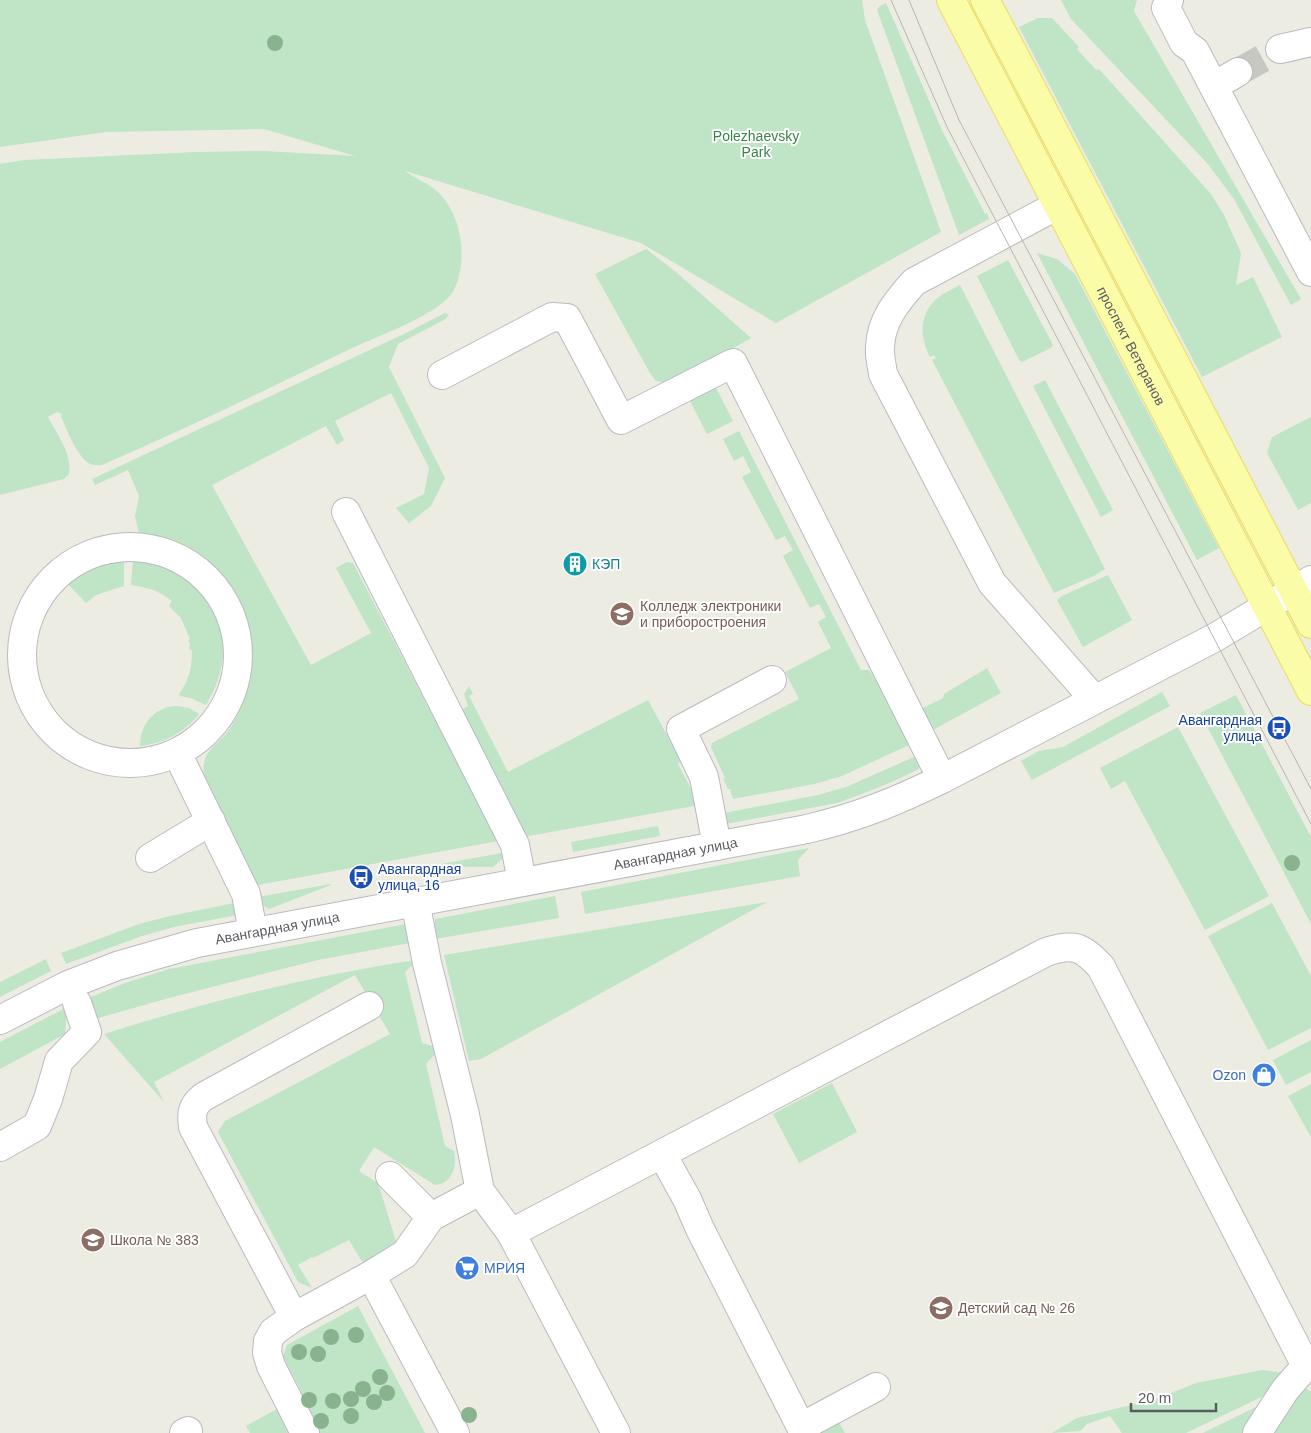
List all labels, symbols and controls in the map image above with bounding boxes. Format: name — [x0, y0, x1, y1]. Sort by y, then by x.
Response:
park label: Polezhaevsky Park — [713, 128, 799, 160]
street label: проспект Ветеранов — [1094, 284, 1169, 408]
building icon: КЭП — [562, 551, 588, 577]
place label: КЭП — [592, 556, 620, 572]
place label: Колледж электроники и приборостроения — [640, 598, 781, 630]
school or university icon: Колледж электроники и приборостроения — [609, 601, 635, 627]
place label: Авангардная улица — [1179, 712, 1262, 744]
bus stop icon: Авангардная улица — [1266, 715, 1292, 741]
street label: Авангардная улица — [612, 834, 739, 873]
place label: Авангардная улица, 16 — [378, 861, 461, 893]
bus stop icon: Авангардная улица, 16 — [348, 864, 374, 890]
street label: Авангардная улица — [214, 909, 341, 947]
shop icon: Ozon — [1251, 1062, 1277, 1088]
place label: Ozon — [1213, 1067, 1246, 1083]
school or university icon: Школа № 383 — [80, 1227, 106, 1253]
place label: Школа № 383 — [110, 1232, 199, 1248]
supermarket icon: МРИЯ — [454, 1255, 480, 1281]
place label: МРИЯ — [484, 1260, 525, 1276]
school or university icon: Детский сад № 26 — [928, 1295, 954, 1321]
place label: Детский сад № 26 — [958, 1300, 1075, 1316]
scale bar — [1131, 1380, 1216, 1412]
text: 20 m — [1138, 1389, 1171, 1406]

